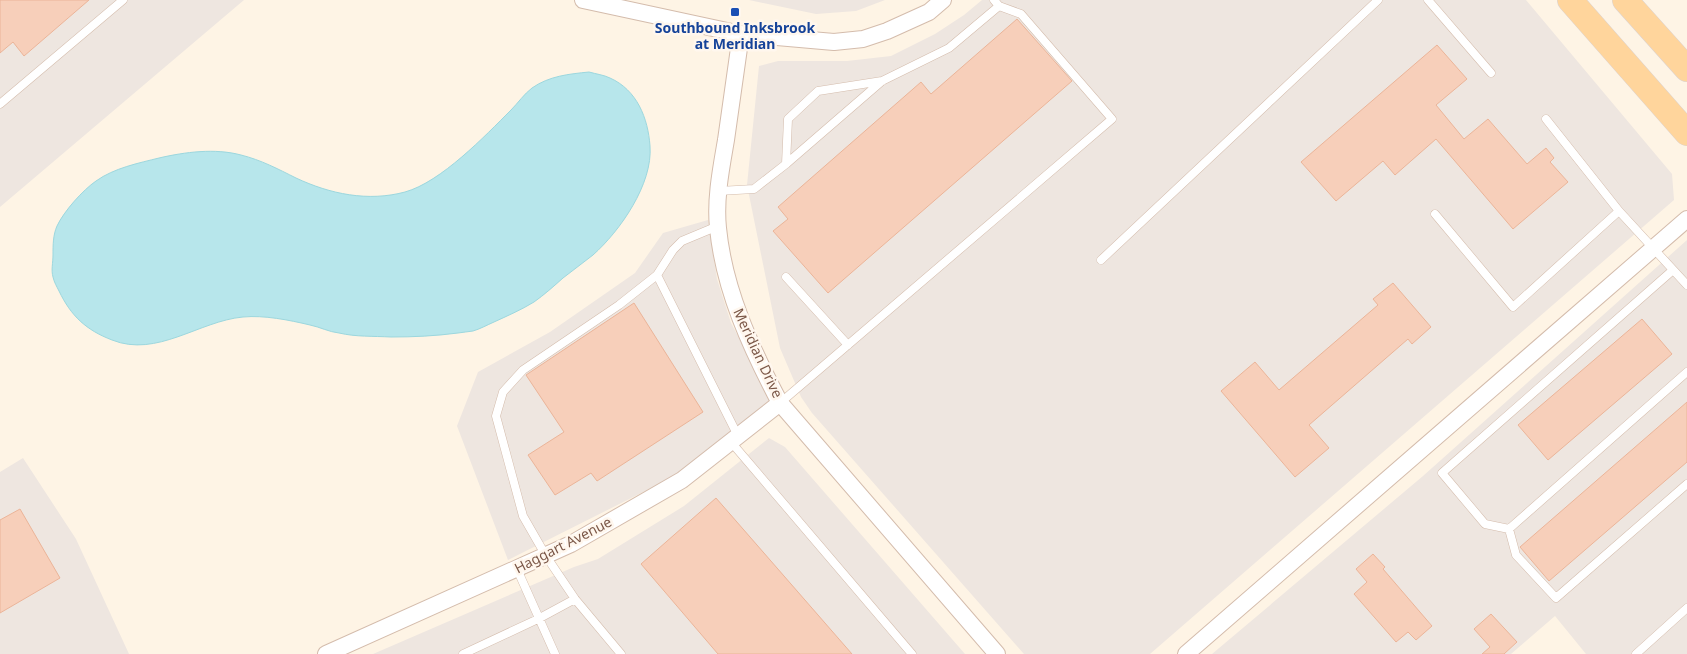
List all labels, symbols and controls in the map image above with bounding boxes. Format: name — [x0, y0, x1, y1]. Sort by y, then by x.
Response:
marker: Southbound Inksbrook at Meridian — [729, 6, 741, 18]
place label: Southbound Inksbrook at Meridian — [655, 18, 815, 53]
street label: Meridian Drive — [729, 305, 788, 401]
street label: Haggart Avenue — [511, 512, 615, 577]

